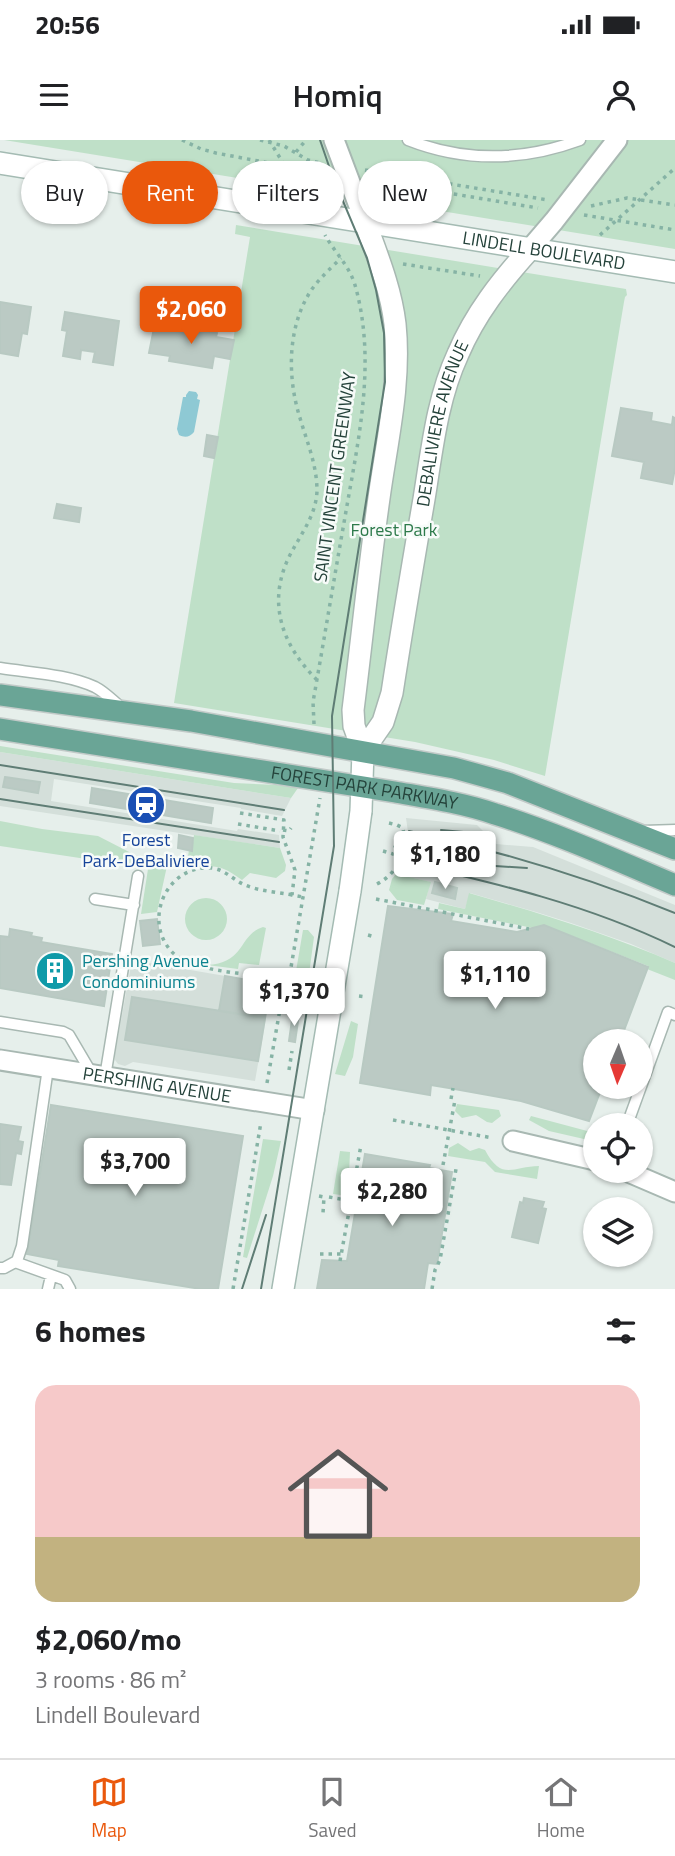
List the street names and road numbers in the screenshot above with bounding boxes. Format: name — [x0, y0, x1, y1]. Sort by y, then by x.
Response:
street label: LINDELL BOULEVARD — [461, 224, 627, 277]
street label: DEBALIVIERE AVENUE — [409, 336, 475, 509]
street label: SAINT VINCENT GREENWAY — [306, 370, 363, 584]
street label: FOREST PARK PARKWAY — [269, 758, 461, 816]
street label: PERSHING AVENUE — [81, 1059, 233, 1110]

